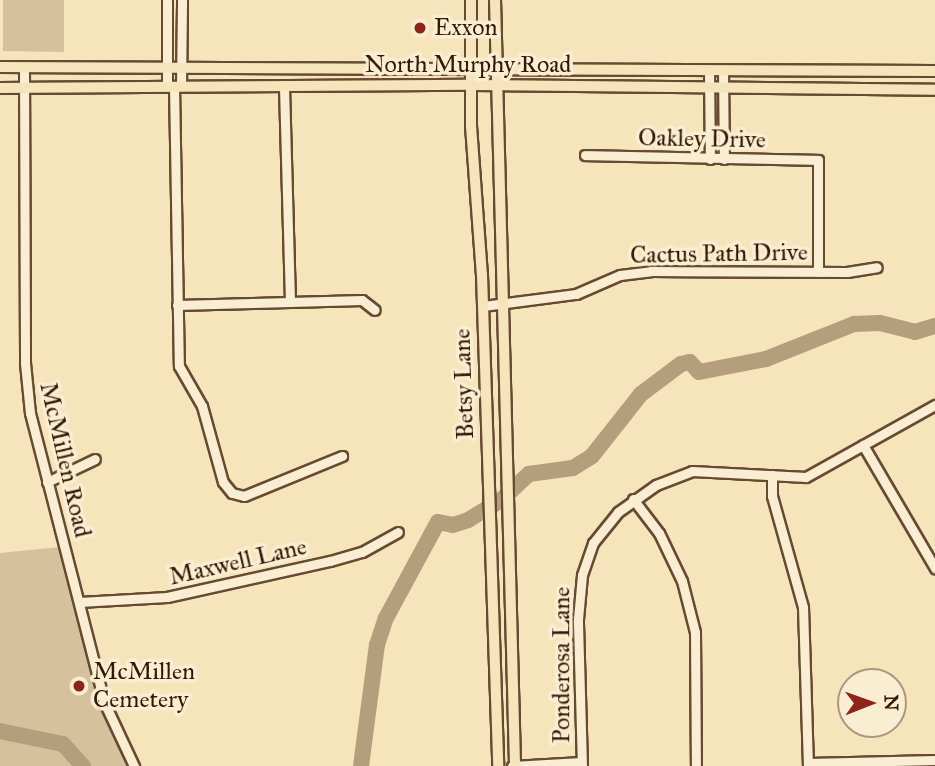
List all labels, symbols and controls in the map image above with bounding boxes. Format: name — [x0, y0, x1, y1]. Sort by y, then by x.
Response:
place label: Exxon — [434, 14, 498, 42]
marker: Exxon — [412, 20, 428, 36]
street label: North Murphy Road — [365, 51, 571, 79]
street label: Oakley Drive — [638, 123, 766, 155]
street label: Cactus Path Drive — [630, 238, 808, 270]
street label: Betsy Lane — [448, 328, 480, 440]
street label: McMillen Road — [33, 380, 97, 540]
street label: Maxwell Lane — [167, 532, 309, 592]
street label: Ponderosa Lane — [548, 587, 576, 743]
place label: McMillen Cemetery — [93, 658, 195, 714]
north arrow — [837, 668, 907, 738]
marker: McMillen Cemetery — [71, 678, 87, 694]
text: N — [880, 694, 903, 711]

